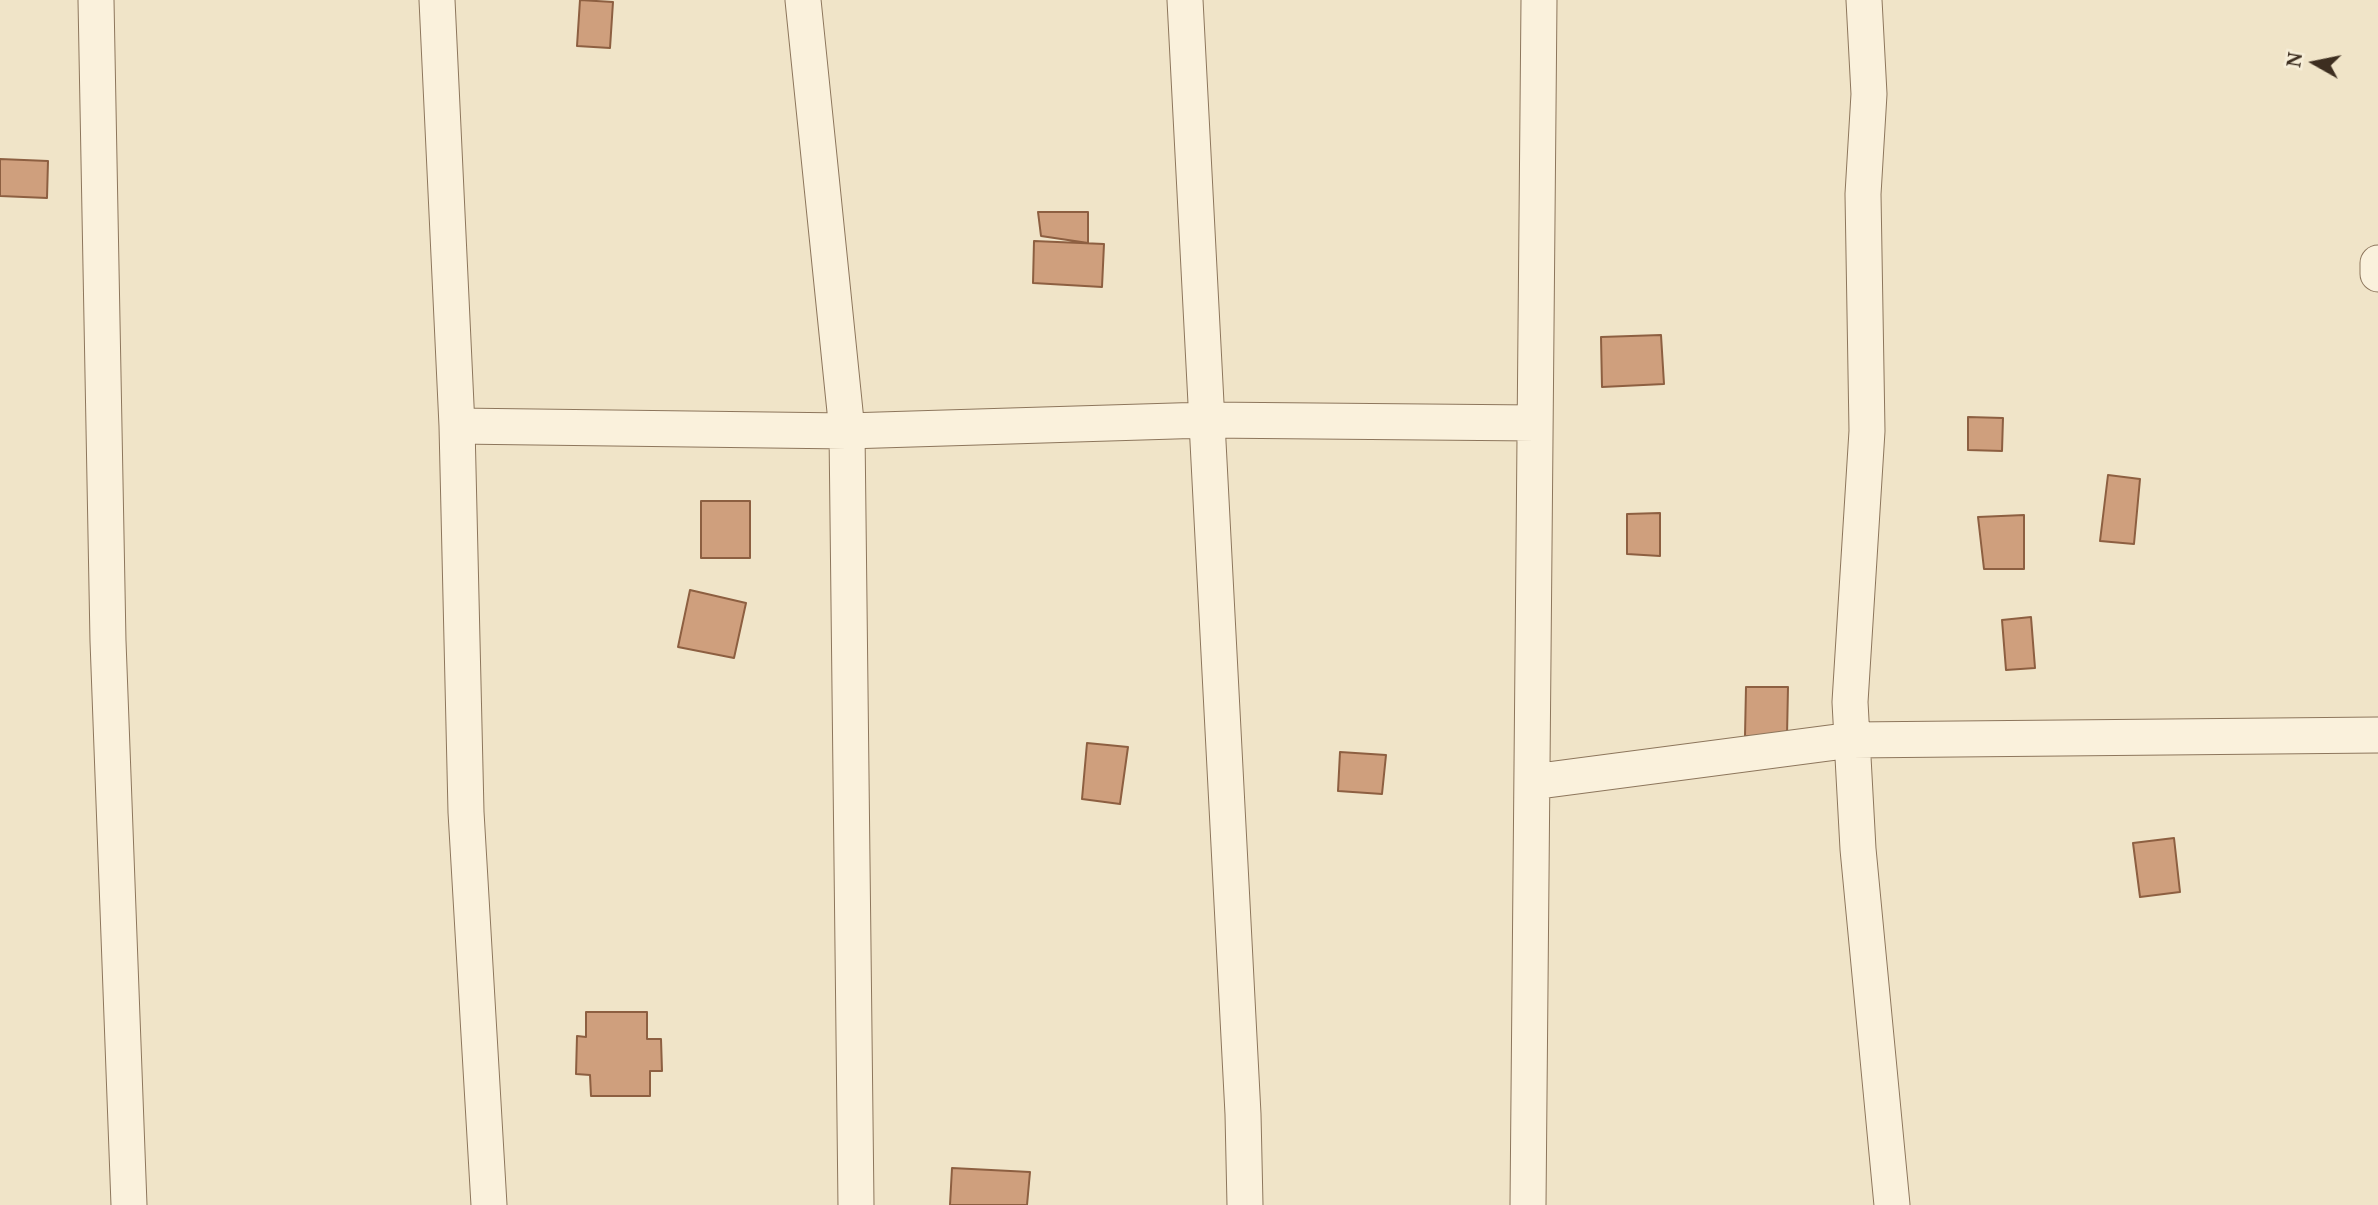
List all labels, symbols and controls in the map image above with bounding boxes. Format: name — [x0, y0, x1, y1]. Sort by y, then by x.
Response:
north arrow — [2280, 28, 2350, 98]
text: N — [2280, 50, 2308, 69]

